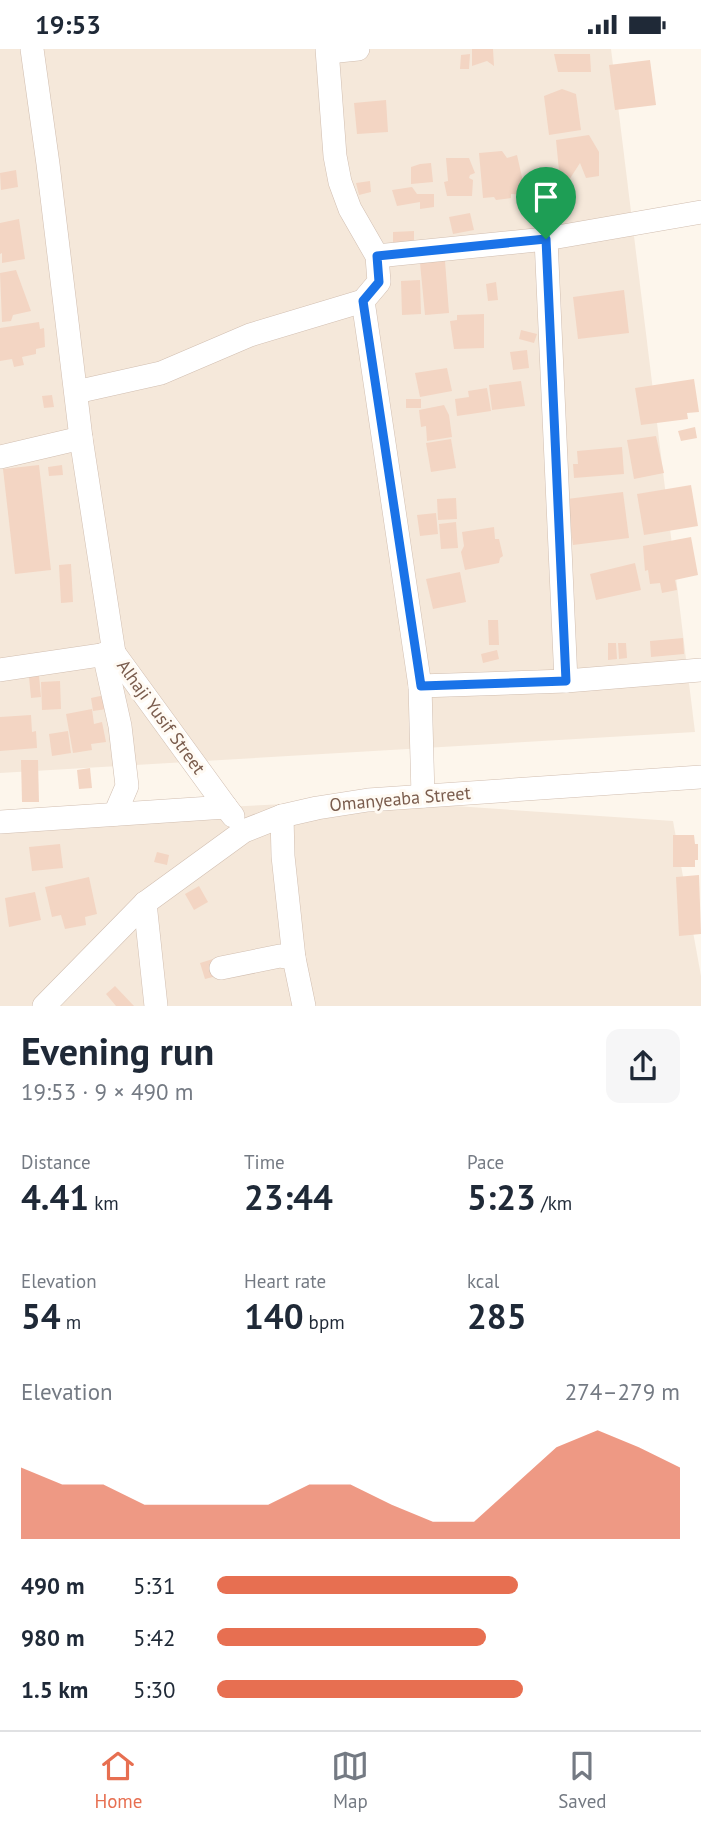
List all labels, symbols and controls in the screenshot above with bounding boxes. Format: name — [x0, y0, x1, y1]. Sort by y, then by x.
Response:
text: 19:53 — [35, 8, 101, 41]
pin — [516, 167, 576, 239]
icon: arrive — [527, 178, 565, 216]
street label: Alhaji Yusif Street — [112, 655, 211, 778]
street label: Omanyeaba Street — [329, 781, 471, 816]
text: Evening run — [21, 1026, 214, 1075]
button: share — [606, 1029, 680, 1103]
text: 19:53 · 9 × 490 m — [21, 1077, 193, 1106]
text: Distance — [21, 1150, 91, 1174]
text: Time — [244, 1150, 285, 1174]
text: Pace — [467, 1150, 504, 1174]
text: 4.41 — [21, 1174, 89, 1220]
text: 23:44 — [244, 1174, 333, 1220]
text: 5:23 — [467, 1174, 536, 1220]
text: km — [89, 1191, 119, 1215]
text: /km — [536, 1191, 572, 1215]
text: Elevation — [21, 1269, 97, 1293]
text: Heart rate — [244, 1269, 326, 1293]
text: kcal — [467, 1269, 499, 1293]
text: 54 — [21, 1293, 61, 1339]
text: 140 — [244, 1293, 304, 1339]
text: 285 — [467, 1293, 527, 1339]
text: m — [61, 1310, 81, 1334]
text: bpm — [304, 1310, 345, 1334]
text: Elevation — [21, 1377, 113, 1406]
text: 274–279 m — [565, 1377, 680, 1406]
text: 490 m — [21, 1571, 84, 1600]
text: 5:31 — [133, 1571, 176, 1600]
text: 980 m — [21, 1623, 84, 1652]
text: 5:42 — [133, 1623, 176, 1652]
text: 1.5 km — [21, 1675, 88, 1704]
text: 5:30 — [133, 1675, 176, 1704]
tab: Home — [94, 1747, 142, 1813]
tab: Map — [331, 1747, 369, 1813]
tab: Saved — [558, 1747, 607, 1813]

